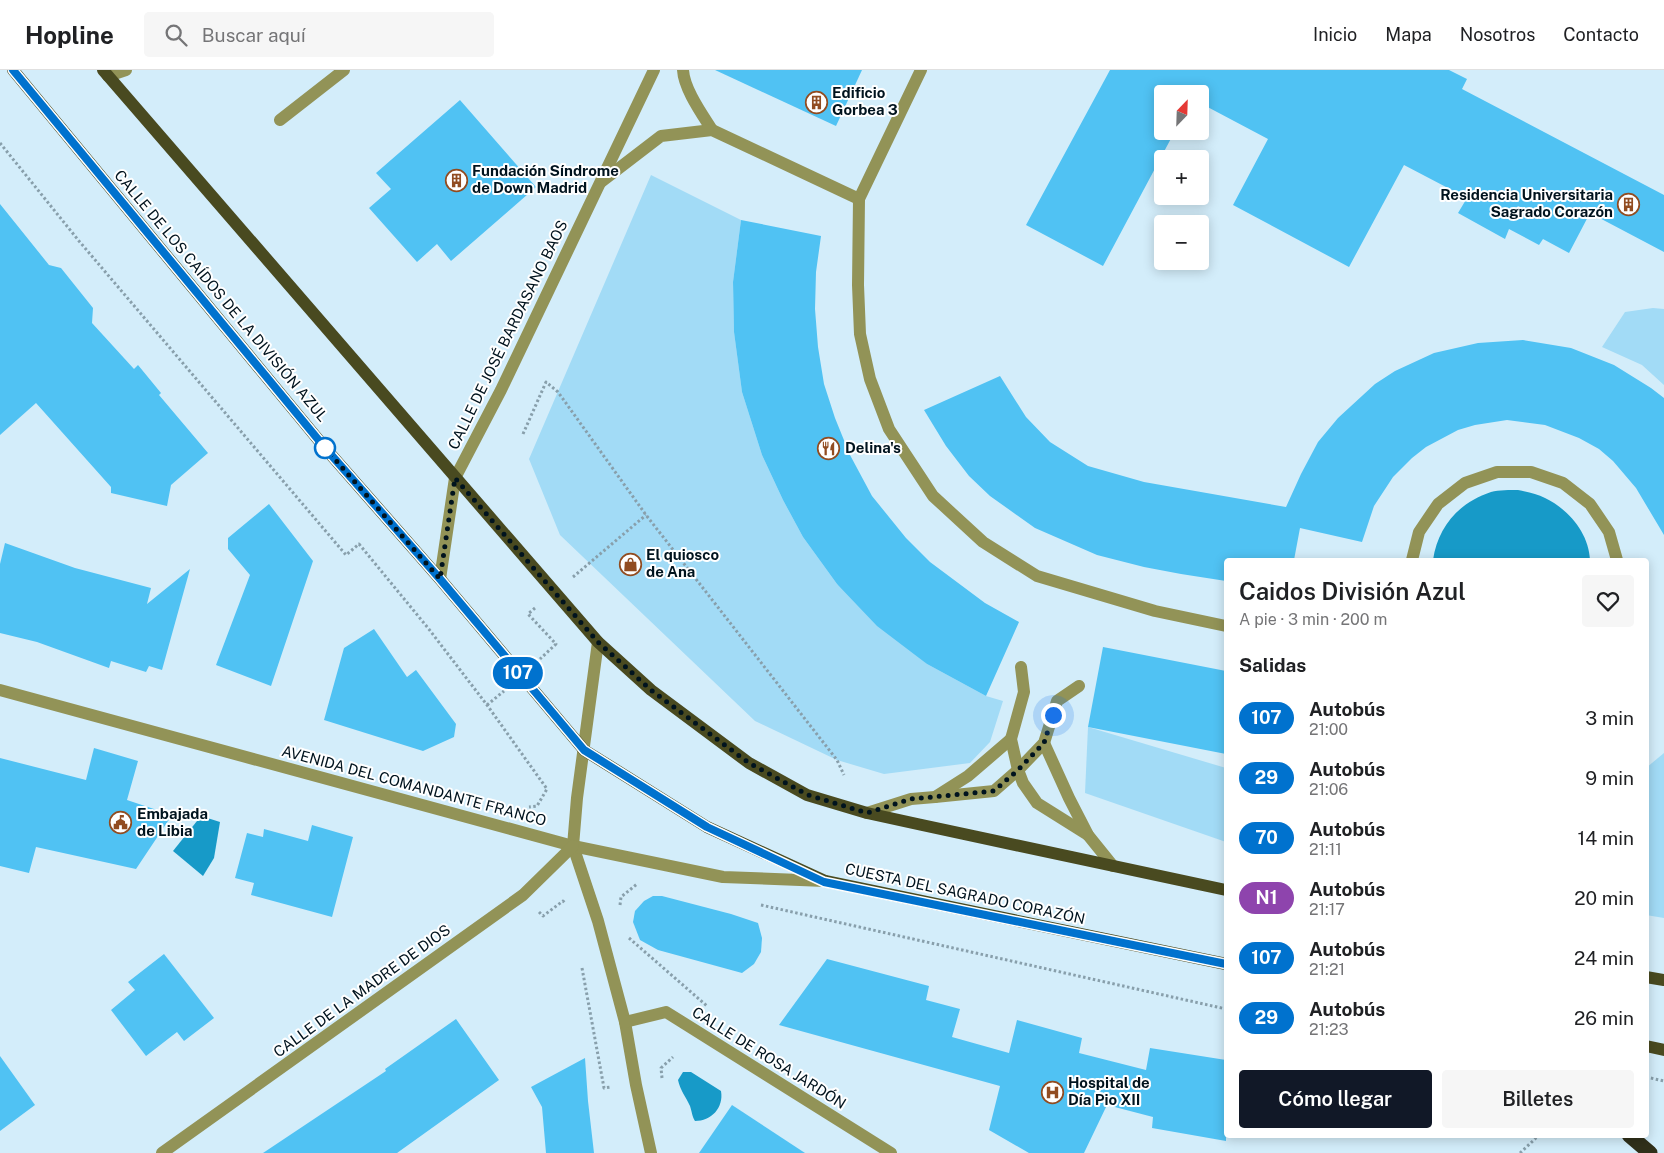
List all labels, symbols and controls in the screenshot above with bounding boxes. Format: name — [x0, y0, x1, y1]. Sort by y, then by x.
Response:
search box — [144, 12, 494, 57]
text: Hopline — [25, 21, 114, 49]
icon: search — [162, 21, 190, 49]
text: Buscar aquí — [202, 24, 306, 46]
text: Inicio — [1313, 24, 1357, 45]
text: Mapa — [1385, 24, 1432, 45]
text: Nosotros — [1460, 24, 1535, 45]
text: Contacto — [1563, 24, 1639, 45]
place label: Edificio Gorbea 3 — [832, 84, 898, 118]
north arrow — [1154, 85, 1209, 140]
map controls — [1154, 85, 1209, 270]
building icon: Edificio Gorbea 3 — [804, 90, 828, 114]
button: + — [1154, 150, 1209, 205]
place label: Fundación Síndrome de Down Madrid — [472, 162, 619, 196]
street label: CALLE DE LOS CAÍDOS DE LA DIVISIÓN AZUL — [111, 166, 332, 425]
building icon: Fundación Síndrome de Down Madrid — [444, 168, 468, 192]
place label: Residencia Universitaria Sagrado Corazón — [1440, 186, 1613, 220]
building icon: Residencia Universitaria Sagrado Corazón — [1617, 192, 1641, 216]
button: − — [1154, 215, 1209, 270]
street label: CALLE DE JOSÉ BARDASANO BAOS — [444, 217, 571, 452]
restaurant icon: Delina's — [817, 436, 841, 460]
unlabelled marker — [314, 437, 336, 459]
place label: Delina's — [845, 439, 901, 456]
place label: El quiosco de Ana — [646, 546, 719, 580]
shop icon: El quiosco de Ana — [618, 552, 642, 576]
button: heart — [1582, 575, 1634, 627]
text: Caidos División Azul — [1239, 577, 1466, 605]
text: A pie · 3 min · 200 m — [1239, 610, 1387, 629]
text: Salidas — [1239, 654, 1306, 676]
line badge: 107 — [489, 657, 547, 689]
text: 107 — [503, 662, 533, 683]
text: Autobús — [1309, 698, 1385, 720]
your location — [1041, 703, 1066, 728]
text: 107 — [1251, 707, 1282, 728]
text: 3 min — [1585, 707, 1634, 729]
text: 21:00 — [1309, 720, 1348, 739]
street label: AVENIDA DEL COMANDANTE FRANCO — [280, 742, 548, 829]
text: Autobús — [1309, 758, 1385, 780]
text: 29 — [1255, 767, 1278, 788]
text: 9 min — [1585, 767, 1634, 789]
text: 21:06 — [1309, 780, 1348, 799]
place label: Embajada de Libia — [137, 805, 208, 839]
public building icon: Embajada de Libia — [109, 811, 133, 835]
text: Autobús — [1309, 818, 1385, 840]
text: 70 — [1255, 827, 1278, 848]
text: 14 min — [1577, 827, 1634, 849]
text: 21:11 — [1309, 840, 1342, 859]
street label: CUESTA DEL SAGRADO CORAZÓN — [844, 859, 1087, 927]
text: Autobús — [1309, 878, 1385, 900]
text: N1 — [1256, 887, 1277, 908]
text: 20 min — [1574, 887, 1634, 909]
text: 21:17 — [1309, 900, 1345, 919]
street label: CALLE DE LA MADRE DE DIOS — [270, 921, 453, 1060]
text: Autobús — [1309, 938, 1385, 960]
text: 107 — [1251, 947, 1282, 968]
text: 24 min — [1574, 947, 1634, 969]
text: 21:21 — [1309, 960, 1345, 979]
text: Autobús — [1309, 998, 1385, 1020]
street label: CALLE DE ROSA JARDÓN — [689, 1002, 850, 1112]
text: 29 — [1255, 1007, 1278, 1028]
text: 26 min — [1574, 1007, 1634, 1029]
text: 21:23 — [1309, 1020, 1349, 1039]
button: Cómo llegar — [1239, 1070, 1432, 1128]
button: Billetes — [1442, 1070, 1634, 1128]
place label: Hospital de Día Pio XII — [1068, 1074, 1150, 1108]
hospital icon: Hospital de Día Pio XII — [1040, 1080, 1064, 1104]

